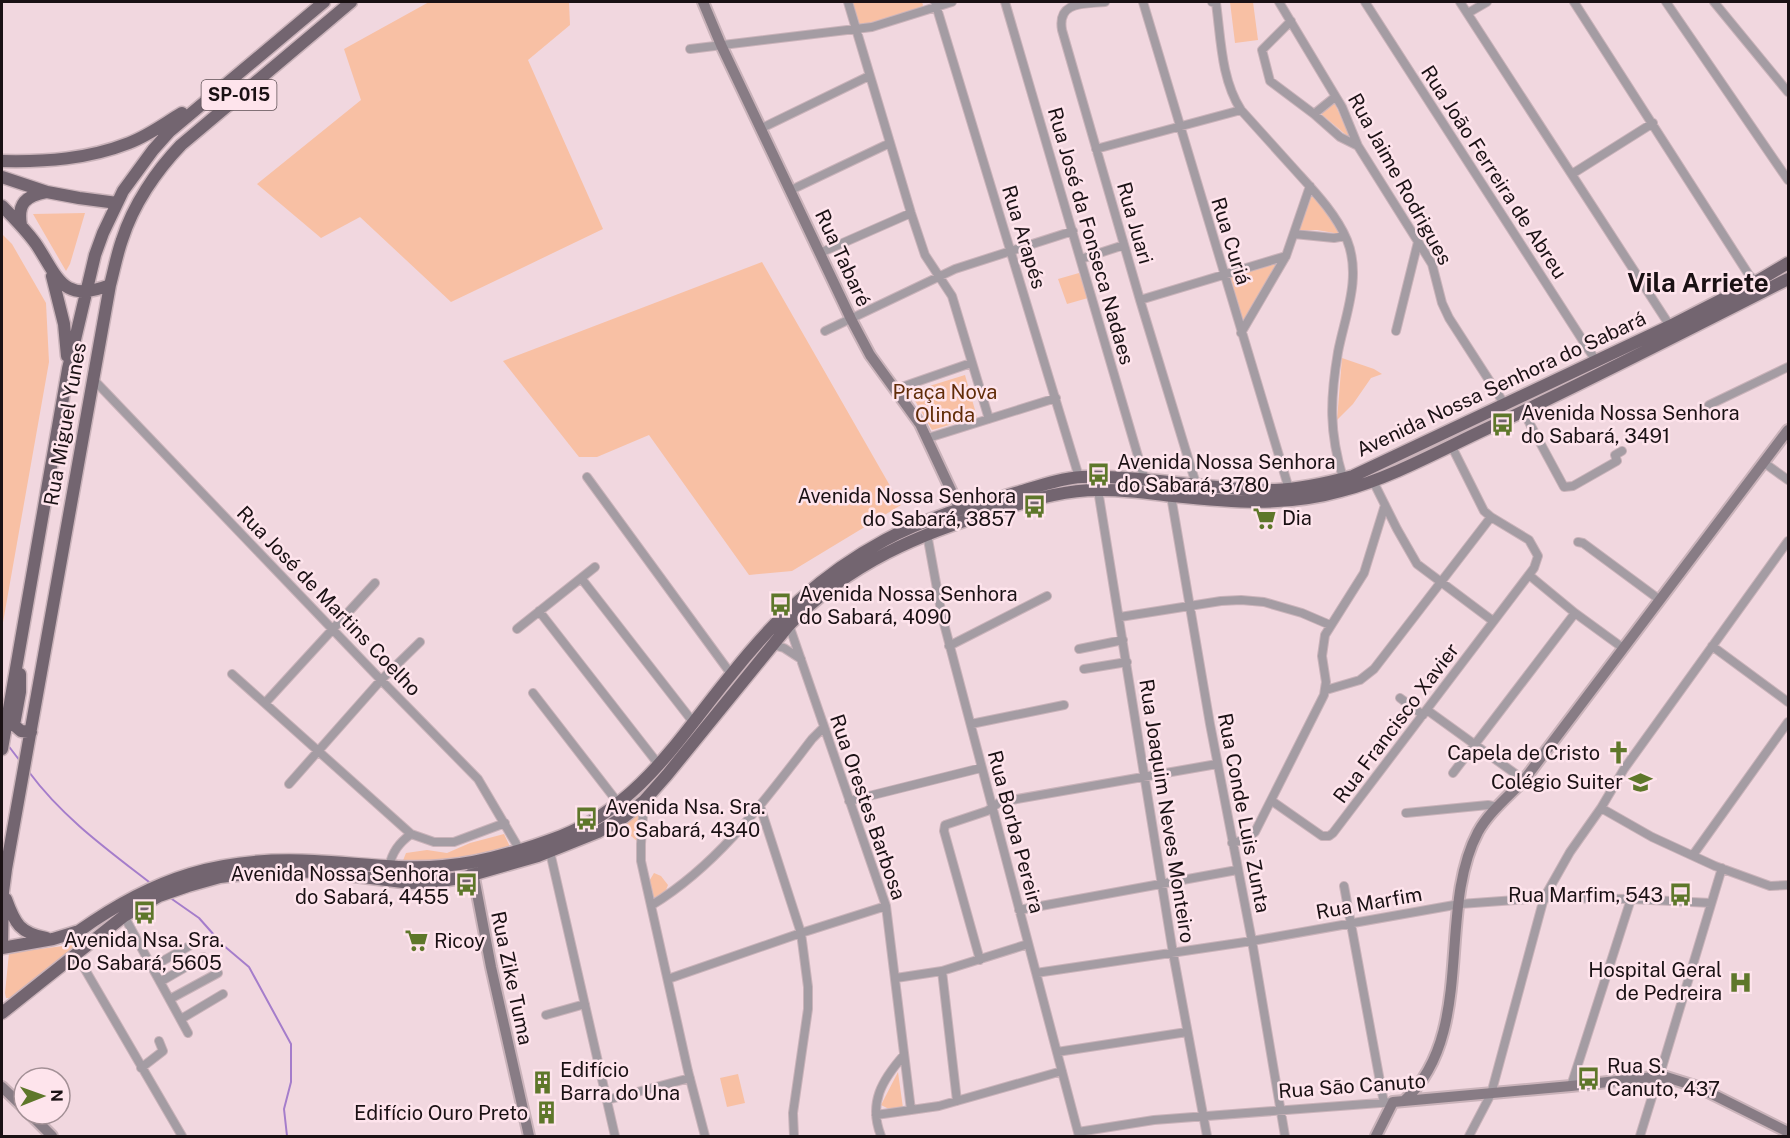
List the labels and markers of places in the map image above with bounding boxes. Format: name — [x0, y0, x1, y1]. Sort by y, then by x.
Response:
place label: Avenida Nossa Senhora do Sabará, 3491 — [1521, 401, 1740, 448]
bus stop icon: Avenida Nossa Senhora do Sabará, 3491 — [1490, 412, 1516, 438]
place label: Avenida Nossa Senhora do Sabará, 3780 — [1117, 450, 1336, 497]
bus stop icon: Avenida Nossa Senhora do Sabará, 3780 — [1086, 461, 1112, 487]
place label: Avenida Nossa Senhora do Sabará, 3857 — [797, 484, 1016, 531]
bus stop icon: Avenida Nossa Senhora do Sabará, 3857 — [1021, 494, 1047, 520]
supermarket icon: Dia — [1251, 505, 1277, 531]
place label: Dia — [1282, 506, 1312, 530]
place label: Avenida Nossa Senhora do Sabará, 4090 — [799, 582, 1018, 629]
bus stop icon: Avenida Nossa Senhora do Sabará, 4090 — [768, 592, 794, 618]
church icon: Capela de Cristo — [1605, 740, 1631, 766]
place label: Capela de Cristo — [1447, 741, 1600, 765]
school or university icon: Colégio Suiter — [1628, 769, 1654, 795]
place label: Colégio Suiter — [1491, 770, 1623, 794]
place label: Avenida Nsa. Sra. Do Sabará, 4340 — [605, 795, 766, 842]
bus stop icon: Avenida Nsa. Sra. Do Sabará, 4340 — [574, 805, 600, 831]
place label: Avenida Nossa Senhora do Sabará, 4455 — [230, 862, 449, 909]
bus stop icon: Avenida Nossa Senhora do Sabará, 4455 — [454, 872, 480, 898]
bus stop icon: Rua Marfim, 543 — [1668, 882, 1694, 908]
place label: Rua Marfim, 543 — [1508, 883, 1663, 907]
bus stop icon: Avenida Nsa. Sra. Do Sabará, 5605 — [131, 900, 157, 926]
place label: Avenida Nsa. Sra. Do Sabará, 5605 — [64, 928, 224, 975]
supermarket icon: Ricoy — [403, 928, 429, 954]
place label: Ricoy — [434, 929, 485, 953]
place label: Hospital Geral de Pedreira — [1588, 958, 1722, 1005]
hospital icon: Hospital Geral de Pedreira — [1727, 969, 1753, 995]
place label: Rua S. Canuto, 437 — [1607, 1054, 1720, 1101]
place label: Edifício Barra do Una — [560, 1058, 680, 1105]
bus stop icon: Rua S. Canuto, 437 — [1576, 1065, 1602, 1091]
building icon: Edifício Barra do Una — [529, 1069, 555, 1095]
building icon: Edifício Ouro Preto — [533, 1100, 559, 1126]
place label: Edifício Ouro Preto — [354, 1101, 528, 1125]

